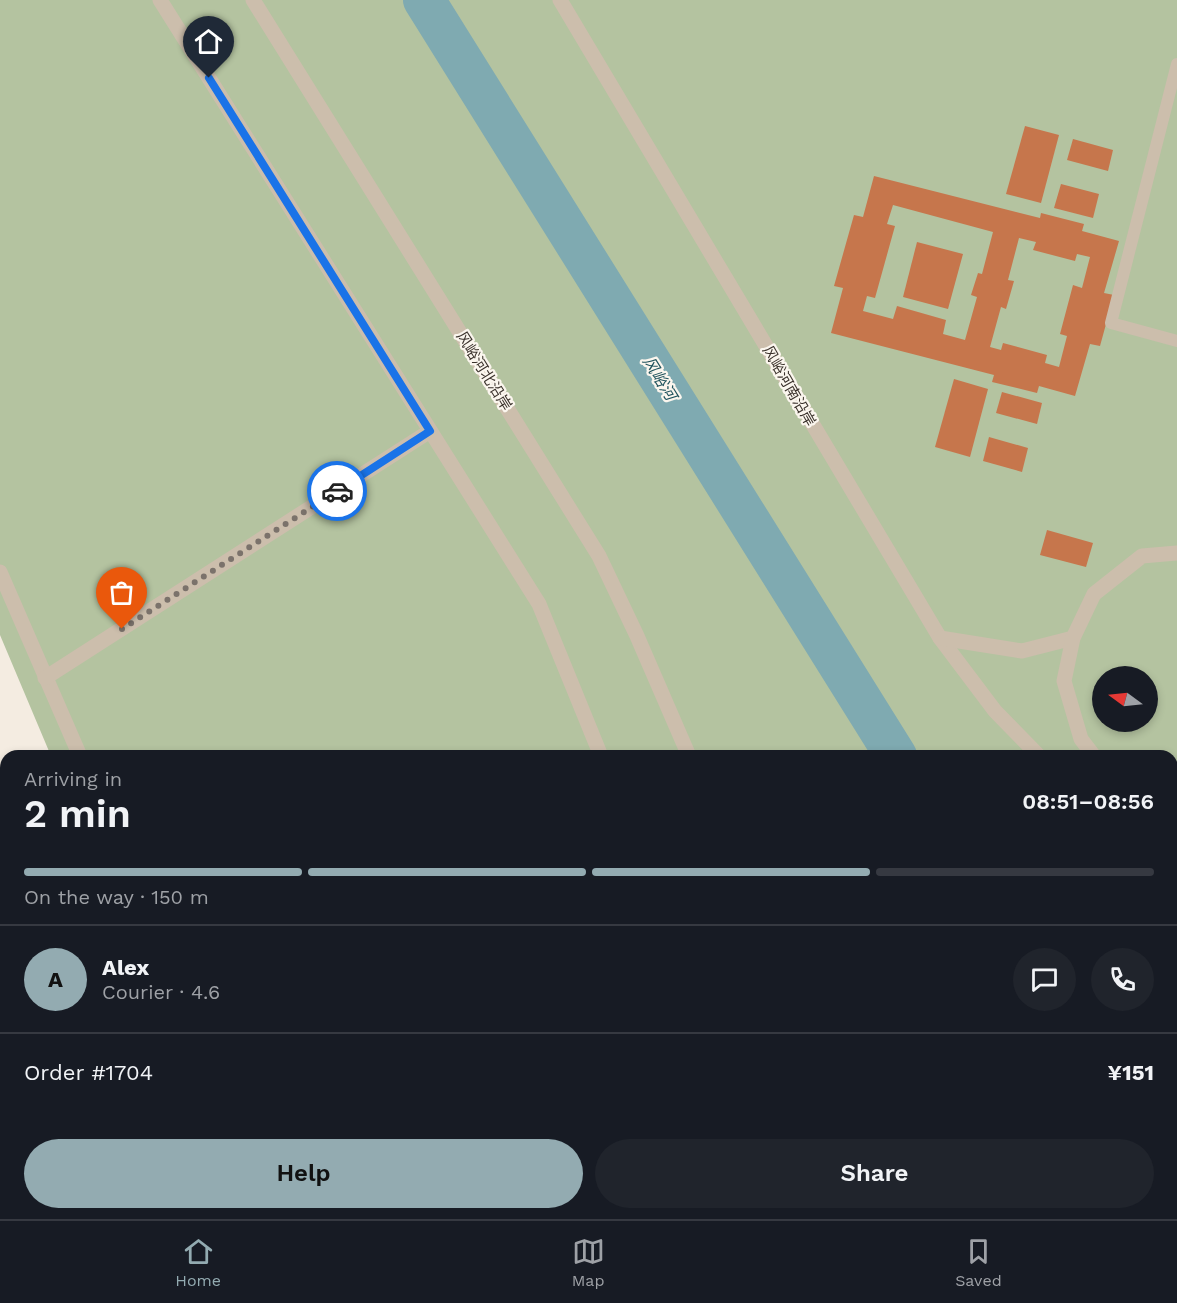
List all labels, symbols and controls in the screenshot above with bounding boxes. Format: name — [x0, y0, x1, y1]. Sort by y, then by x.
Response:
pin — [183, 16, 234, 78]
icon: home — [192, 25, 225, 58]
street label: 风峪河北沿岸 — [453, 328, 515, 414]
street label: 风峪河南沿岸 — [759, 343, 819, 429]
water label: 风峪河 — [639, 353, 682, 406]
courier — [307, 461, 367, 521]
icon: car — [321, 475, 354, 508]
pin — [96, 567, 147, 629]
icon: bag — [105, 576, 138, 609]
north arrow — [1092, 666, 1158, 732]
map controls — [1092, 666, 1158, 732]
text: Arriving in — [24, 767, 122, 791]
text: 08:51–08:56 — [1022, 789, 1154, 814]
text: 2 min — [24, 791, 131, 836]
text: On the way · 150 m — [24, 885, 209, 909]
button: chat — [1013, 948, 1076, 1011]
button: phone — [1091, 948, 1154, 1011]
text: Alex — [102, 955, 149, 980]
text: A — [48, 967, 63, 992]
text: Courier · 4.6 — [102, 980, 220, 1004]
text: Order #1704 — [24, 1060, 153, 1085]
text: ¥151 — [1108, 1060, 1154, 1085]
button: Help — [24, 1139, 583, 1208]
button: Share — [595, 1139, 1154, 1208]
tab: Home — [175, 1235, 221, 1290]
tab: Map — [572, 1235, 605, 1290]
tab: Saved — [955, 1235, 1002, 1290]

